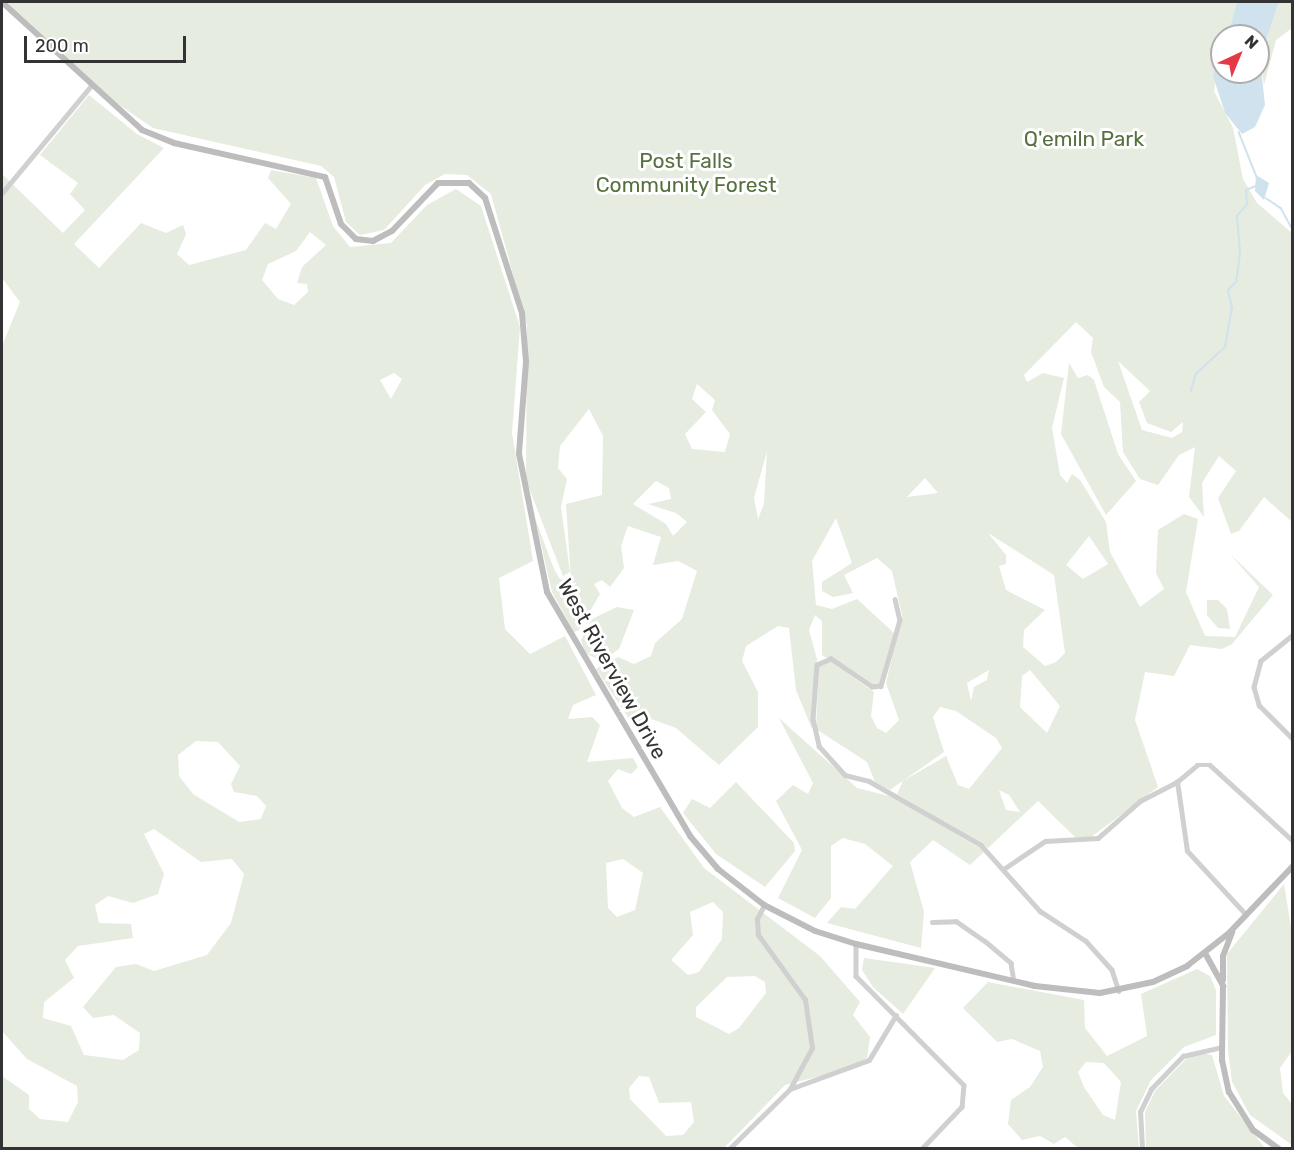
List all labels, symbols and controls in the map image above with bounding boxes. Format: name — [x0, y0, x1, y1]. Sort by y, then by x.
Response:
scale bar — [27, 24, 189, 62]
north arrow — [1210, 24, 1270, 84]
text: N — [1241, 31, 1262, 53]
text: 200 m — [35, 35, 89, 57]
park label: Q'emiln Park — [1024, 126, 1144, 152]
park label: Post Falls Community Forest — [595, 148, 777, 198]
street label: West Riverview Drive — [552, 574, 672, 764]

